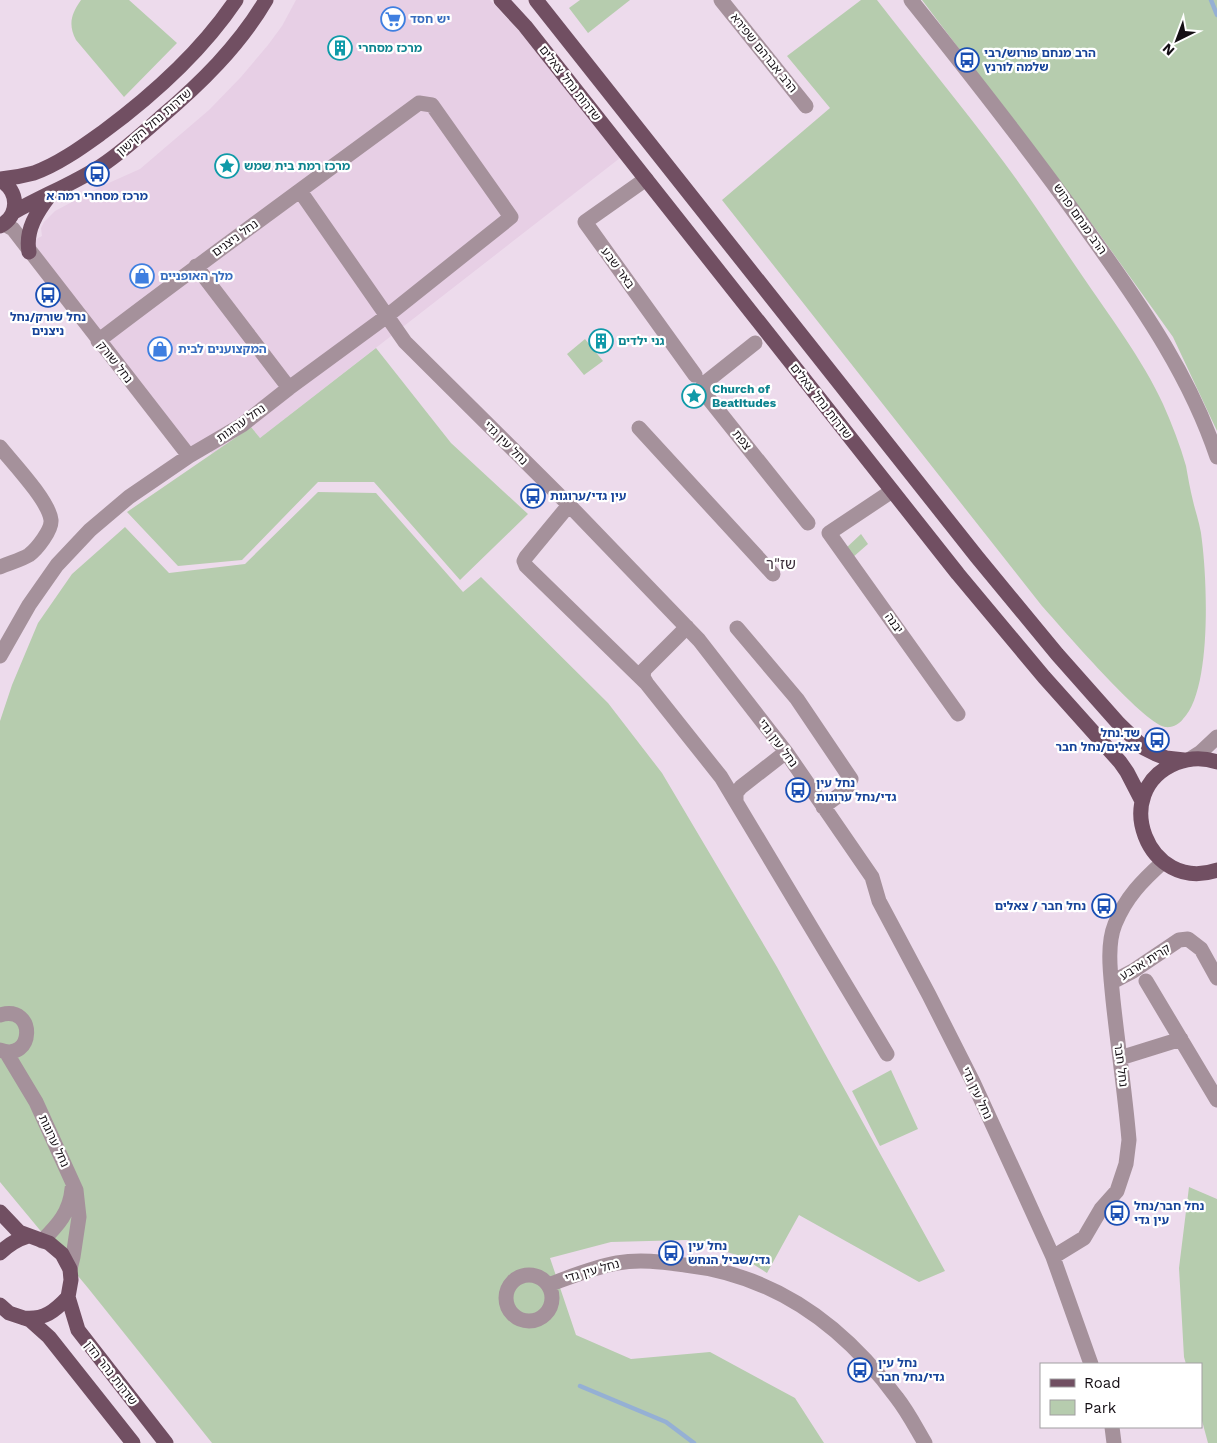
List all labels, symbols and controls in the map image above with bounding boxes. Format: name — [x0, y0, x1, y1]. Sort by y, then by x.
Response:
supermarket icon: יש חסד — [380, 6, 406, 32]
street label: הרב אברהם שפירא — [728, 11, 800, 95]
place label: יש חסד — [410, 12, 450, 26]
north arrow — [1152, 15, 1202, 65]
building icon: מרכז מסחרי — [327, 35, 353, 61]
text: N — [1159, 40, 1178, 59]
place label: מרכז מסחרי — [358, 41, 423, 55]
street label: שדרות נחל צאלים — [536, 43, 604, 123]
place label: הרב מנחם פורוש/רבי שלמה לורנץ — [984, 46, 1096, 74]
bus stop icon: הרב מנחם פורוש/רבי שלמה לורנץ — [954, 47, 980, 73]
street label: שדרות נחל הקישון — [114, 86, 194, 158]
place icon: מרכז רמת בית שמש — [214, 153, 240, 179]
place label: מרכז רמת בית שמש — [244, 159, 351, 173]
bus stop icon: מרכז מסחרי רמה א — [84, 161, 110, 187]
street label: הרב מנחם פרוש — [1051, 181, 1109, 257]
place label: מרכז מסחרי רמה א — [46, 189, 148, 203]
street label: נחל ניצנים — [209, 217, 261, 259]
street label: באר שבע — [598, 245, 638, 291]
shop icon: מלך האופניים — [129, 263, 155, 289]
place label: מלך האופניים — [160, 269, 234, 283]
bus stop icon: נחל שורק/נחל ניצנים — [35, 282, 61, 308]
place label: נחל שורק/נחל ניצנים — [10, 310, 86, 338]
building icon: גני ילדים — [588, 328, 614, 354]
place label: גני ילדים — [618, 334, 665, 348]
shop icon: המקצוענים לבית — [147, 336, 173, 362]
street label: נחל שורק — [94, 338, 136, 386]
place label: המקצוענים לבית — [178, 342, 267, 356]
street label: שדרות נחל צאלים — [787, 361, 855, 441]
place label: Church of Beatitudes — [712, 382, 777, 410]
place icon: Church of Beatitudes — [681, 383, 707, 409]
street label: נחל ערוגות — [214, 401, 268, 445]
street label: נחל עין גדי — [481, 418, 531, 468]
street label: צפת — [730, 427, 755, 453]
bus stop icon: עין גדי/ערוגות — [520, 483, 546, 509]
place label: עין גדי/ערוגות — [550, 489, 627, 503]
district label: שז"ר — [766, 555, 796, 573]
street label: יבנה — [882, 610, 906, 636]
street label: נחל עין גדי — [756, 716, 800, 770]
place label: שד.נחל צאלים/נחל חבר — [1056, 726, 1140, 754]
bus stop icon: שד.נחל צאלים/נחל חבר — [1144, 727, 1170, 753]
place label: נחל עין גדי/נחל ערוגות — [816, 776, 896, 804]
bus stop icon: נחל עין גדי/נחל ערוגות — [785, 777, 811, 803]
bus stop icon: נחל חבר / צאלים — [1091, 893, 1117, 919]
place label: נחל חבר / צאלים — [995, 899, 1086, 913]
street label: קרית ארבע — [1117, 941, 1173, 983]
street label: נחל חבר — [1111, 1042, 1131, 1088]
street label: נחל עין גדי — [959, 1065, 995, 1121]
street label: נחל ערוגות — [36, 1113, 72, 1169]
place label: נחל חבר/נחל עין גדי — [1134, 1199, 1204, 1227]
bus stop icon: נחל חבר/נחל עין גדי — [1104, 1200, 1130, 1226]
place label: נחל עין גדי/שביל הנחש — [688, 1239, 770, 1267]
bus stop icon: נחל עין גדי/שביל הנחש — [658, 1240, 684, 1266]
street label: נחל עין גדי — [563, 1257, 621, 1285]
street label: שדרות נהר הדן — [82, 1338, 140, 1408]
place label: נחל עין גדי/נחל חבר — [878, 1356, 944, 1384]
bus stop icon: נחל עין גדי/נחל חבר — [847, 1357, 873, 1383]
legend — [1040, 1363, 1202, 1428]
text: Road — [1084, 1374, 1121, 1392]
text: Park — [1084, 1399, 1117, 1417]

